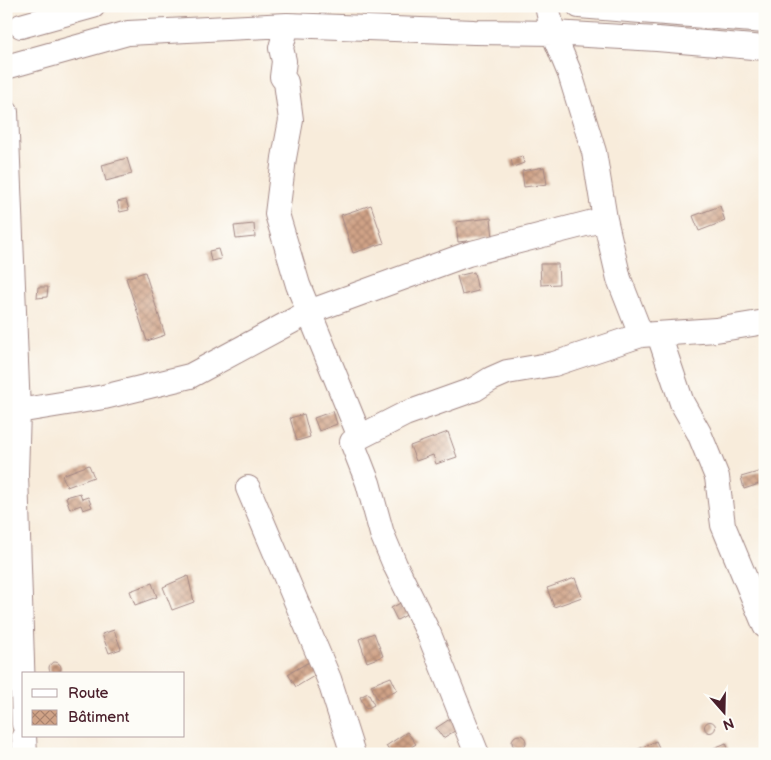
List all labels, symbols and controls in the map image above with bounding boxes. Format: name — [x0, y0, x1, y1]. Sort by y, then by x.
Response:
legend — [22, 672, 185, 738]
text: Route — [68, 684, 109, 703]
north arrow — [698, 688, 748, 738]
text: Bâtiment — [68, 708, 130, 727]
text: N — [720, 714, 736, 734]

